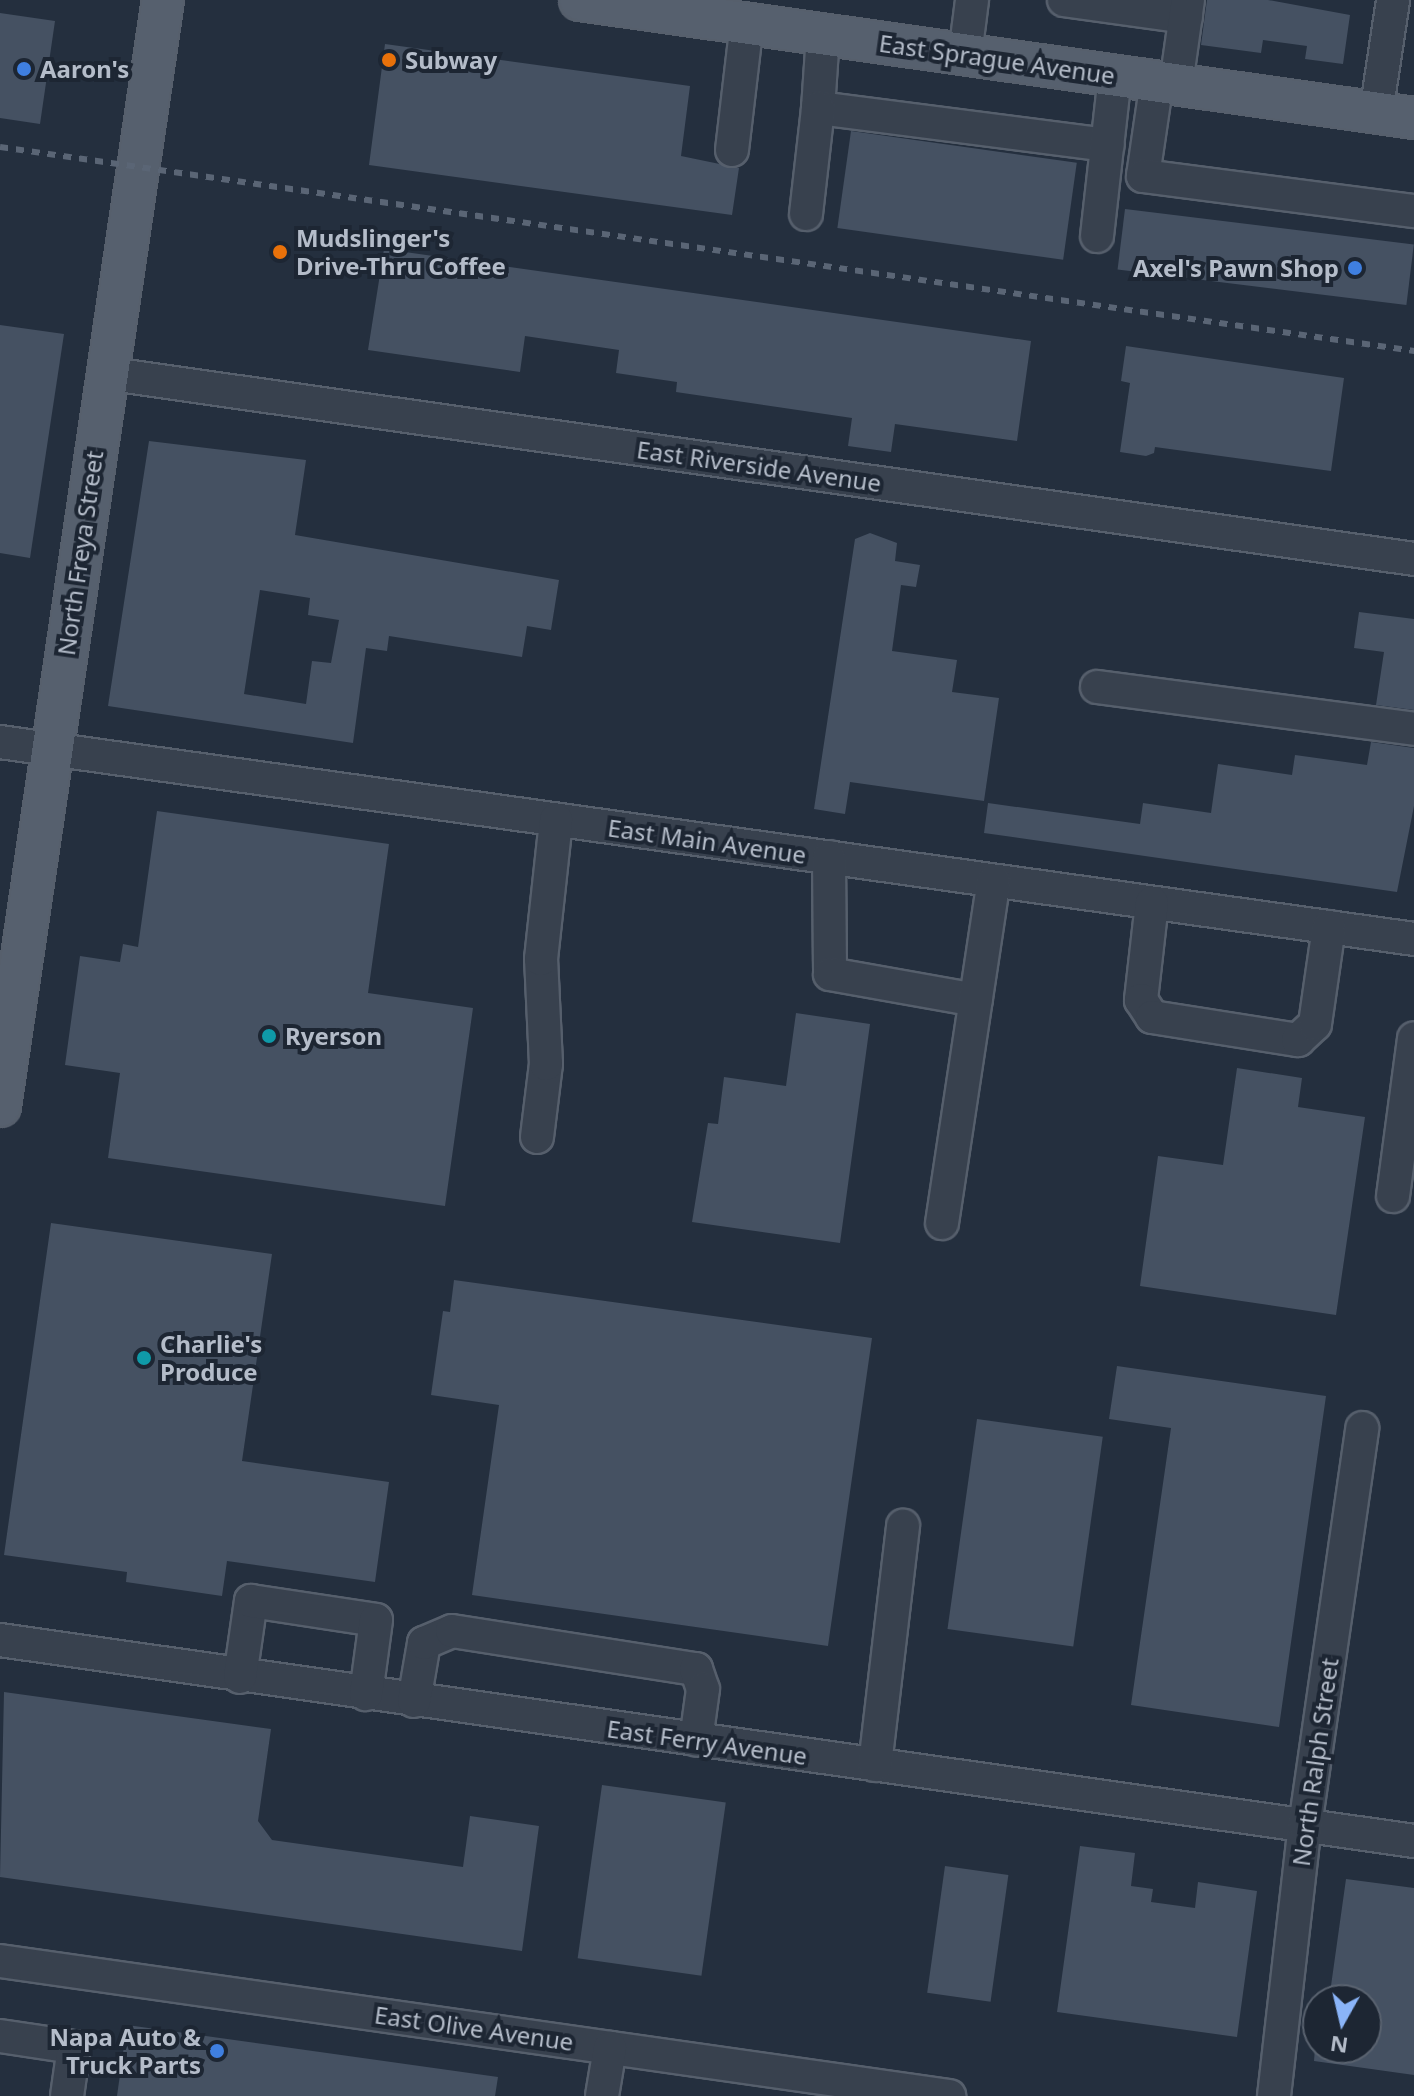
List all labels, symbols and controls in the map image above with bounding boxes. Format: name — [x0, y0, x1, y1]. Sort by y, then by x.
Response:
street label: East Sprague Avenue — [877, 28, 1117, 90]
place label: Subway — [405, 46, 497, 74]
marker: Subway — [380, 51, 398, 69]
place label: Aaron's — [40, 55, 129, 83]
marker: Aaron's — [15, 60, 33, 78]
place label: Mudslinger's Drive-Thru Coffee — [296, 224, 506, 280]
marker: Mudslinger's Drive-Thru Coffee — [271, 243, 289, 261]
place label: Axel's Pawn Shop — [1133, 254, 1339, 282]
marker: Axel's Pawn Shop — [1346, 259, 1364, 277]
street label: East Riverside Avenue — [635, 435, 883, 497]
street label: North Freya Street — [51, 449, 109, 657]
street label: East Main Avenue — [606, 813, 808, 869]
place label: Ryerson — [285, 1022, 382, 1050]
marker: Ryerson — [260, 1027, 278, 1045]
place label: Charlie's Produce — [160, 1330, 262, 1386]
marker: Charlie's Produce — [135, 1349, 153, 1367]
street label: North Ralph Street — [1286, 1656, 1344, 1868]
street label: East Ferry Avenue — [605, 1714, 809, 1770]
north arrow — [1302, 1984, 1382, 2064]
street label: East Olive Avenue — [373, 2000, 575, 2056]
place label: Napa Auto & Truck Parts — [49, 2023, 201, 2079]
text: N — [1328, 2030, 1350, 2062]
marker: Napa Auto & Truck Parts — [208, 2042, 226, 2060]

